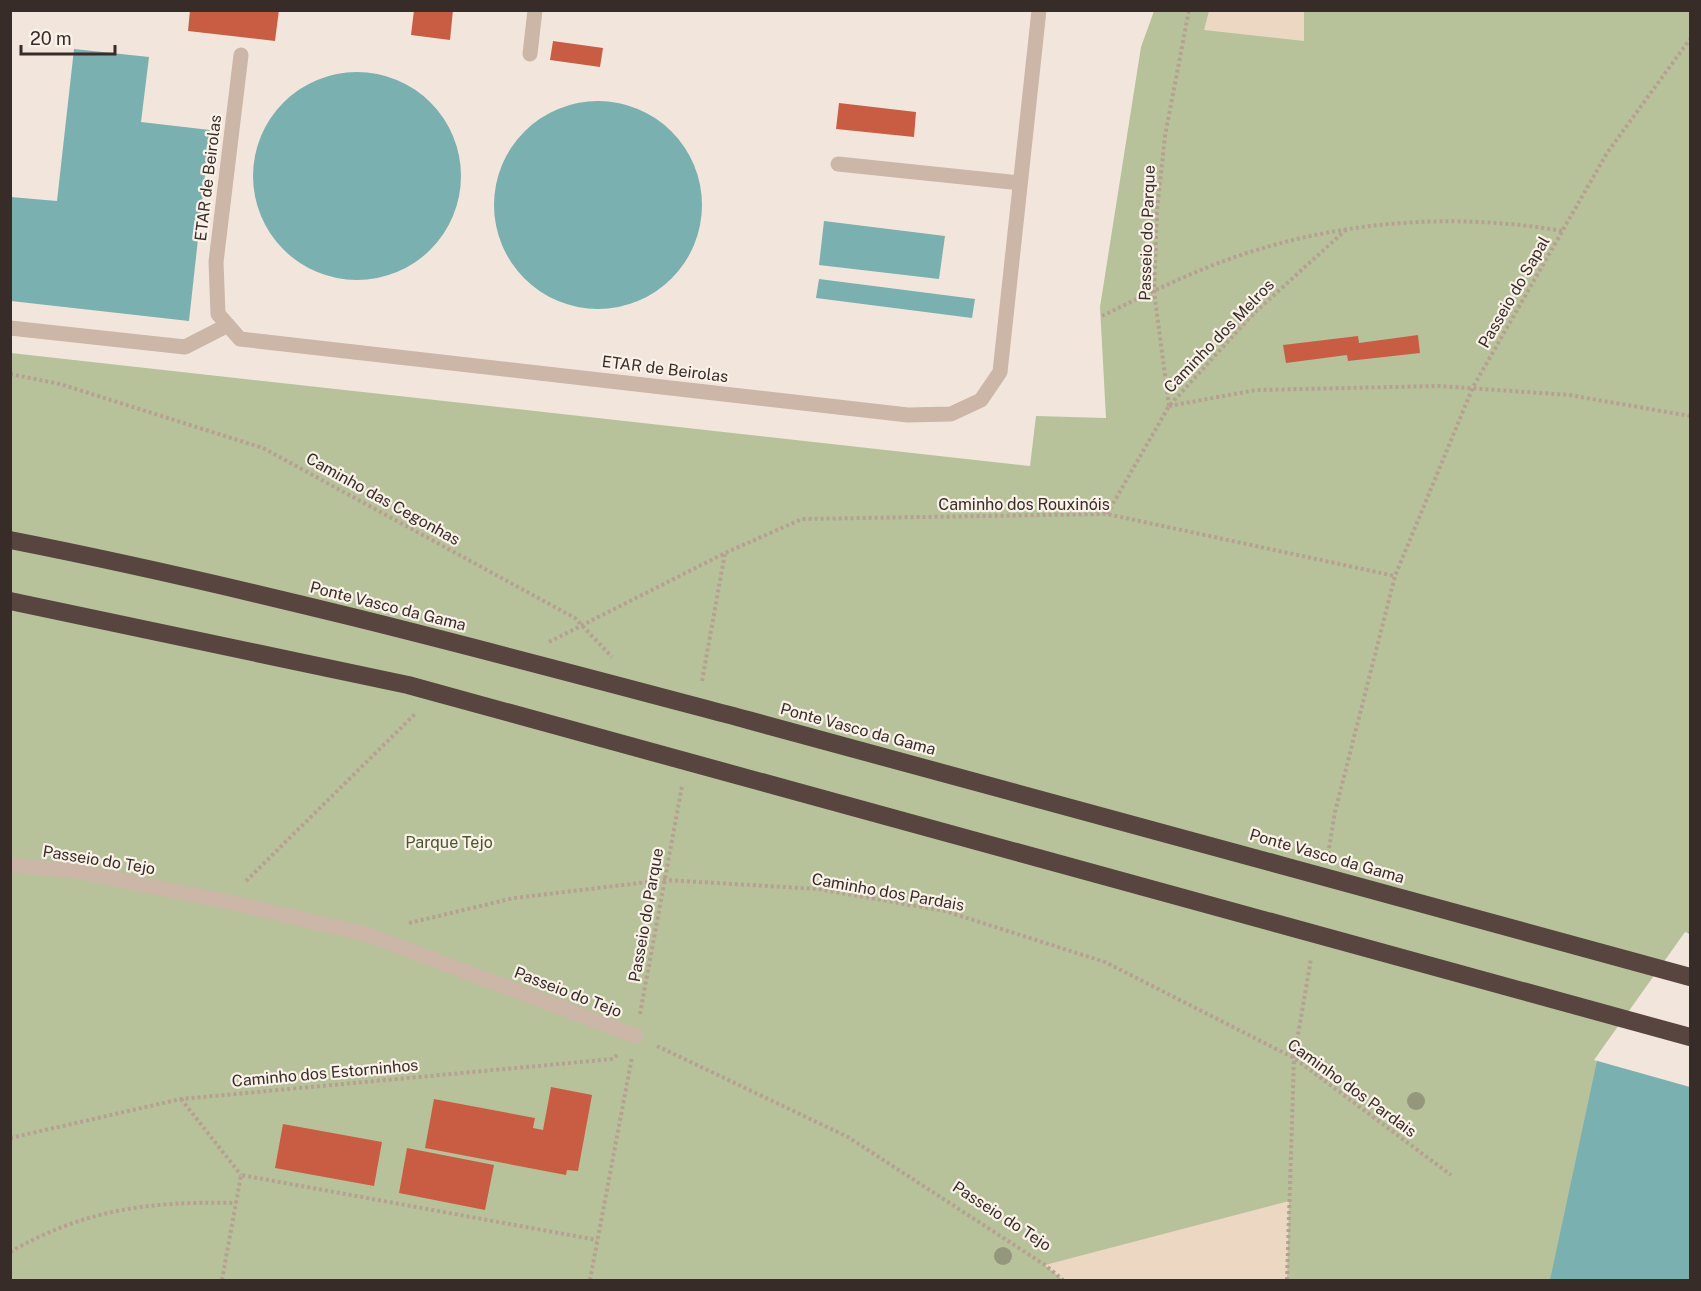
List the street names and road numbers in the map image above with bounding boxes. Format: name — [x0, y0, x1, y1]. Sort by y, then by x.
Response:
street label: ETAR de Beirolas — [191, 114, 225, 242]
street label: Passeio do Parque — [1135, 165, 1159, 301]
street label: Passeio do Sapal — [1474, 233, 1554, 351]
street label: Caminho dos Melros — [1160, 275, 1278, 397]
street label: ETAR de Beirolas — [601, 352, 729, 386]
street label: Caminho das Cegonhas — [303, 449, 463, 549]
street label: Caminho dos Rouxinóis — [938, 495, 1110, 514]
street label: Ponte Vasco da Gama — [308, 577, 468, 635]
street label: Ponte Vasco da Gama — [778, 699, 938, 759]
street label: Ponte Vasco da Gama — [1247, 825, 1407, 887]
street label: Passeio do Tejo — [41, 842, 157, 878]
street label: Passeio do Parque — [625, 846, 667, 984]
street label: Caminho dos Pardais — [810, 869, 966, 915]
street label: Passeio do Tejo — [512, 963, 624, 1021]
street label: Caminho dos Pardais — [1284, 1035, 1420, 1141]
street label: Caminho dos Estorninhos — [231, 1055, 419, 1091]
street label: Passeio do Tejo — [949, 1177, 1055, 1255]

